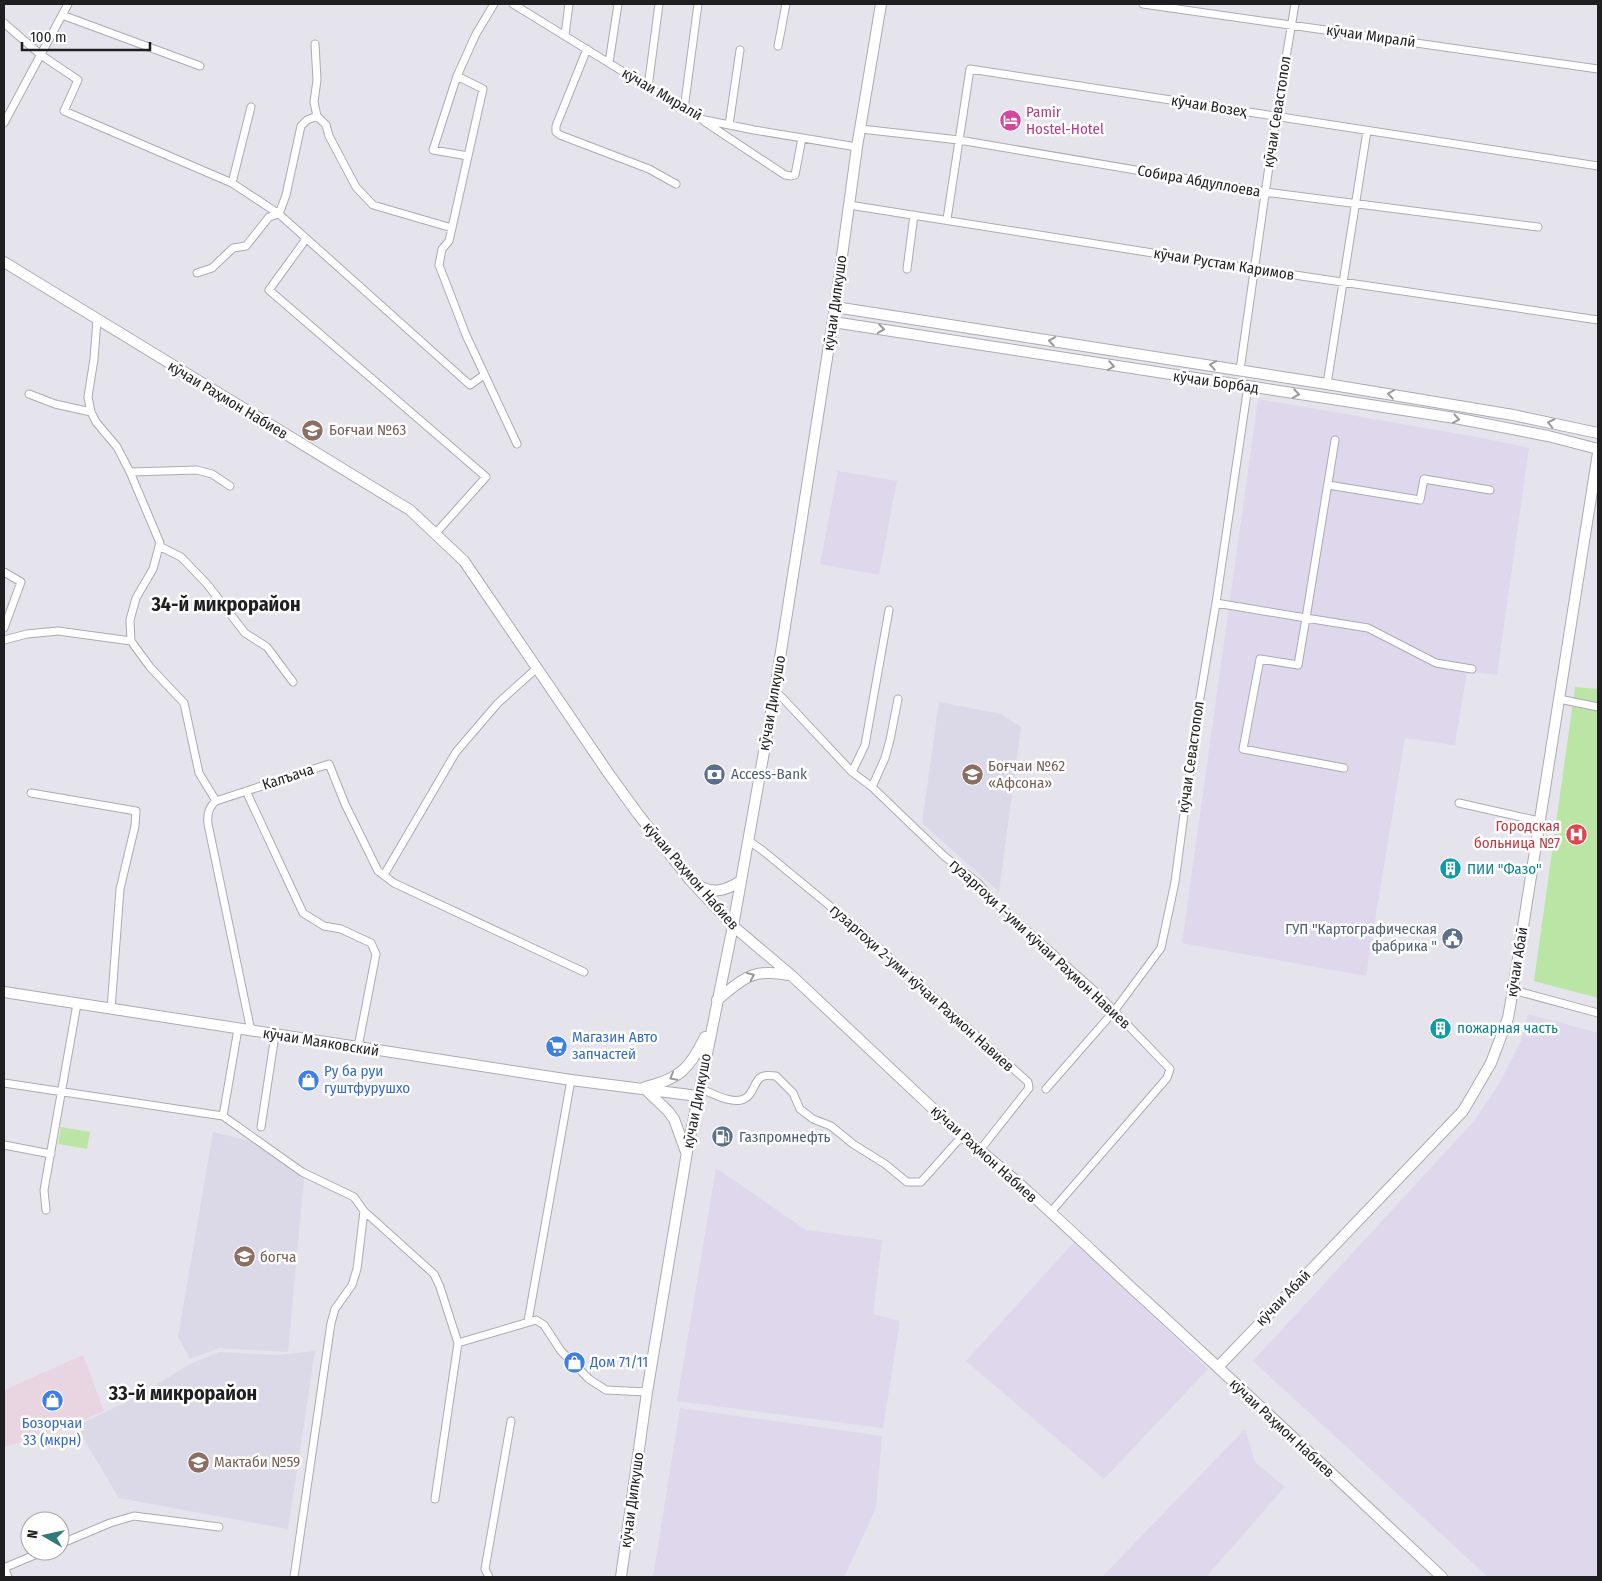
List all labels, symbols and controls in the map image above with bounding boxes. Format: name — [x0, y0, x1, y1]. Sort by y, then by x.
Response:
scale bar — [22, 20, 150, 52]
street label: кӯчаи Миралӣ — [1325, 21, 1417, 51]
text: 100 m — [30, 28, 67, 46]
street label: кӯчаи Севастопол — [1259, 55, 1295, 169]
street label: кӯчаи Миралӣ — [619, 64, 705, 124]
street label: кӯчаи Возеҳ — [1170, 91, 1248, 121]
place label: Pamir Hostel-Hotel — [1026, 103, 1104, 138]
hotel icon: Pamir Hostel-Hotel — [998, 109, 1022, 133]
street label: Собира Абдуллоева — [1136, 161, 1262, 201]
street label: кӯчаи Рустам Каримов — [1152, 244, 1296, 284]
street label: кӯчаи Дилкушо — [819, 254, 851, 352]
one-way arrow — [877, 324, 885, 334]
one-way arrow — [1048, 336, 1057, 346]
street label: кӯчаи Раҳмон Набиев — [165, 357, 291, 443]
one-way arrow — [1107, 360, 1115, 371]
one-way arrow — [1209, 361, 1217, 371]
street label: кӯчаи Борбад — [1172, 367, 1260, 397]
one-way arrow — [1291, 388, 1300, 398]
one-way arrow — [1386, 390, 1395, 400]
one-way arrow — [1452, 413, 1461, 423]
school or university icon: Боғчаи №63 — [301, 418, 325, 442]
one-way arrow — [1546, 418, 1555, 429]
place label: Боғчаи №63 — [329, 421, 406, 439]
district label: 34-й микрорайон — [150, 592, 301, 616]
street label: кӯчаи Дилкушо — [755, 654, 789, 752]
street label: кӯчаи Севастопол — [1174, 700, 1208, 814]
place label: Боғчаи №62 «Афсона» — [988, 757, 1065, 792]
street label: Калъача — [260, 760, 316, 794]
bank icon: Access-Bank — [703, 762, 727, 786]
school or university icon: Боғчаи №62 «Афсона» — [960, 763, 984, 787]
place label: Access-Bank — [731, 765, 807, 783]
place label: Городская больница №7 — [1474, 817, 1560, 852]
street label: кӯчаи Раҳмон Набиев — [639, 818, 743, 934]
hospital icon: Городская больница №7 — [1564, 823, 1588, 847]
street label: гузаргоҳи 1-уми кӯчаи Раҳмон Навиев — [946, 855, 1134, 1033]
building icon: ПИИ "Фазо" — [1439, 857, 1463, 881]
place label: ПИИ "Фазо" — [1467, 860, 1542, 878]
street label: гузаргоҳи 2-уми кӯчаи Раҳмон Навиев — [826, 900, 1018, 1076]
place label: ГУП "Картографическая фабрика " — [1285, 920, 1437, 955]
public building icon: ГУП "Картографическая фабрика " — [1441, 926, 1465, 950]
street label: кӯчаи Абаӣ — [1503, 926, 1531, 998]
one-way arrow — [745, 972, 754, 982]
building icon: пожарная часть — [1429, 1016, 1453, 1040]
place label: пожарная часть — [1457, 1019, 1558, 1037]
street label: кӯчаи Маяковский — [262, 1024, 380, 1060]
place label: Магазин Авто запчастей — [572, 1028, 658, 1063]
supermarket icon: Магазин Авто запчастей — [544, 1034, 568, 1058]
street label: кӯчаи Дилкушо — [679, 1052, 715, 1150]
place label: Ру ба руи гуштфурушхо — [324, 1062, 410, 1097]
shop icon: Ру ба руи гуштфурушхо — [296, 1068, 320, 1092]
one-way arrow — [669, 1071, 678, 1081]
street label: кӯчаи Раҳмон Набиев — [927, 1102, 1041, 1206]
fuel station icon: Газпромнефть — [711, 1125, 735, 1149]
place label: Газпромнефть — [739, 1128, 831, 1146]
school or university icon: богча — [232, 1245, 256, 1269]
place label: богча — [260, 1248, 296, 1266]
street label: кӯчаи Абаӣ — [1252, 1266, 1314, 1330]
shop icon: Дом 71/11 — [562, 1350, 586, 1374]
place label: Дом 71/11 — [589, 1353, 648, 1371]
street label: кӯчаи Раҳмон Набиев — [1226, 1375, 1338, 1481]
district label: 33-й микрорайон — [108, 1381, 257, 1405]
shop icon: Бозорчаи 33 (мкрн) — [40, 1388, 64, 1412]
place label: Бозорчаи 33 (мкрн) — [22, 1414, 82, 1449]
school or university icon: Мактаби №59 — [186, 1450, 210, 1474]
street label: кӯчаи Дилкушо — [616, 1451, 648, 1549]
place label: Мактаби №59 — [214, 1453, 300, 1471]
north arrow — [20, 1511, 70, 1561]
text: N — [24, 1529, 42, 1540]

